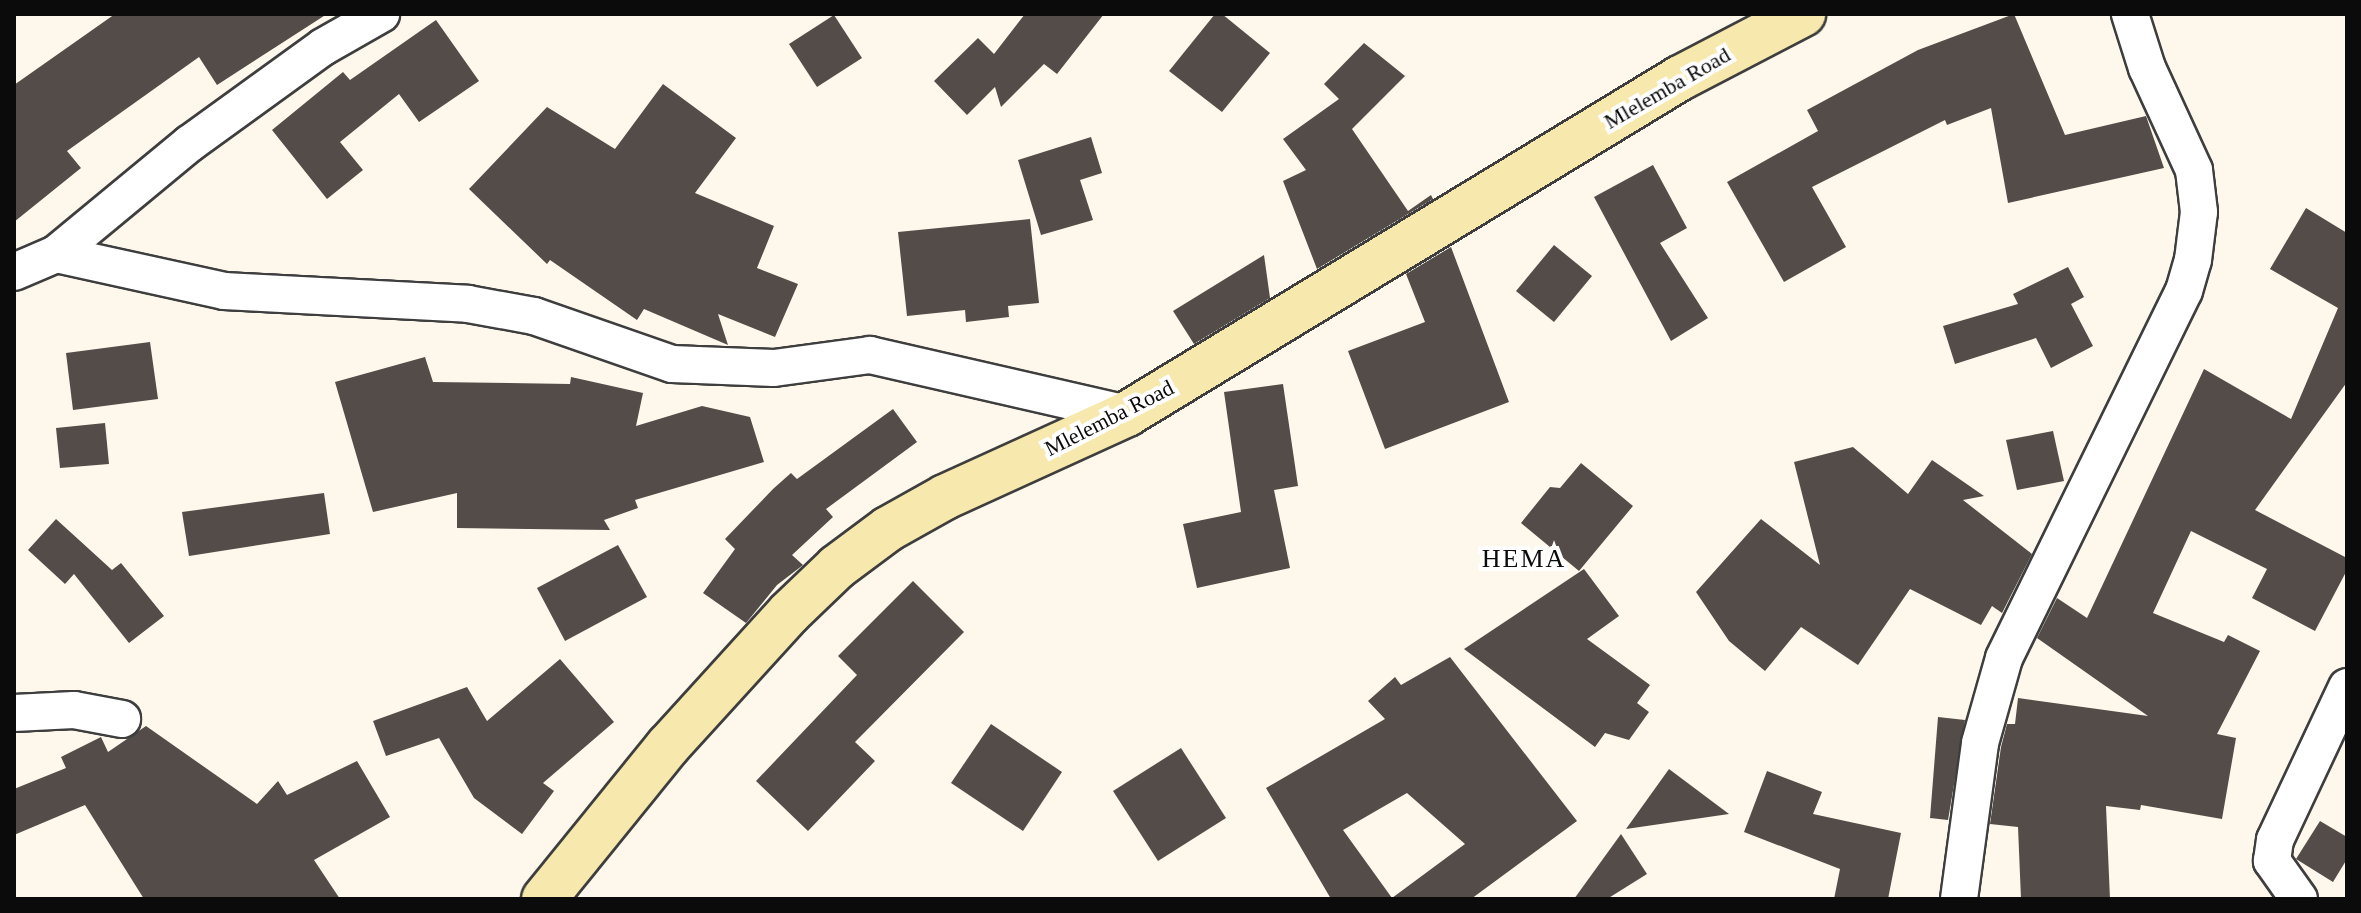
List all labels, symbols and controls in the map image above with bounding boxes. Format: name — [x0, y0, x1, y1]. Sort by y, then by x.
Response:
street label: Mlelemba Road — [1599, 41, 1735, 135]
street label: Mlelemba Road — [1040, 374, 1178, 462]
district label: HEMA — [1482, 543, 1566, 575]

